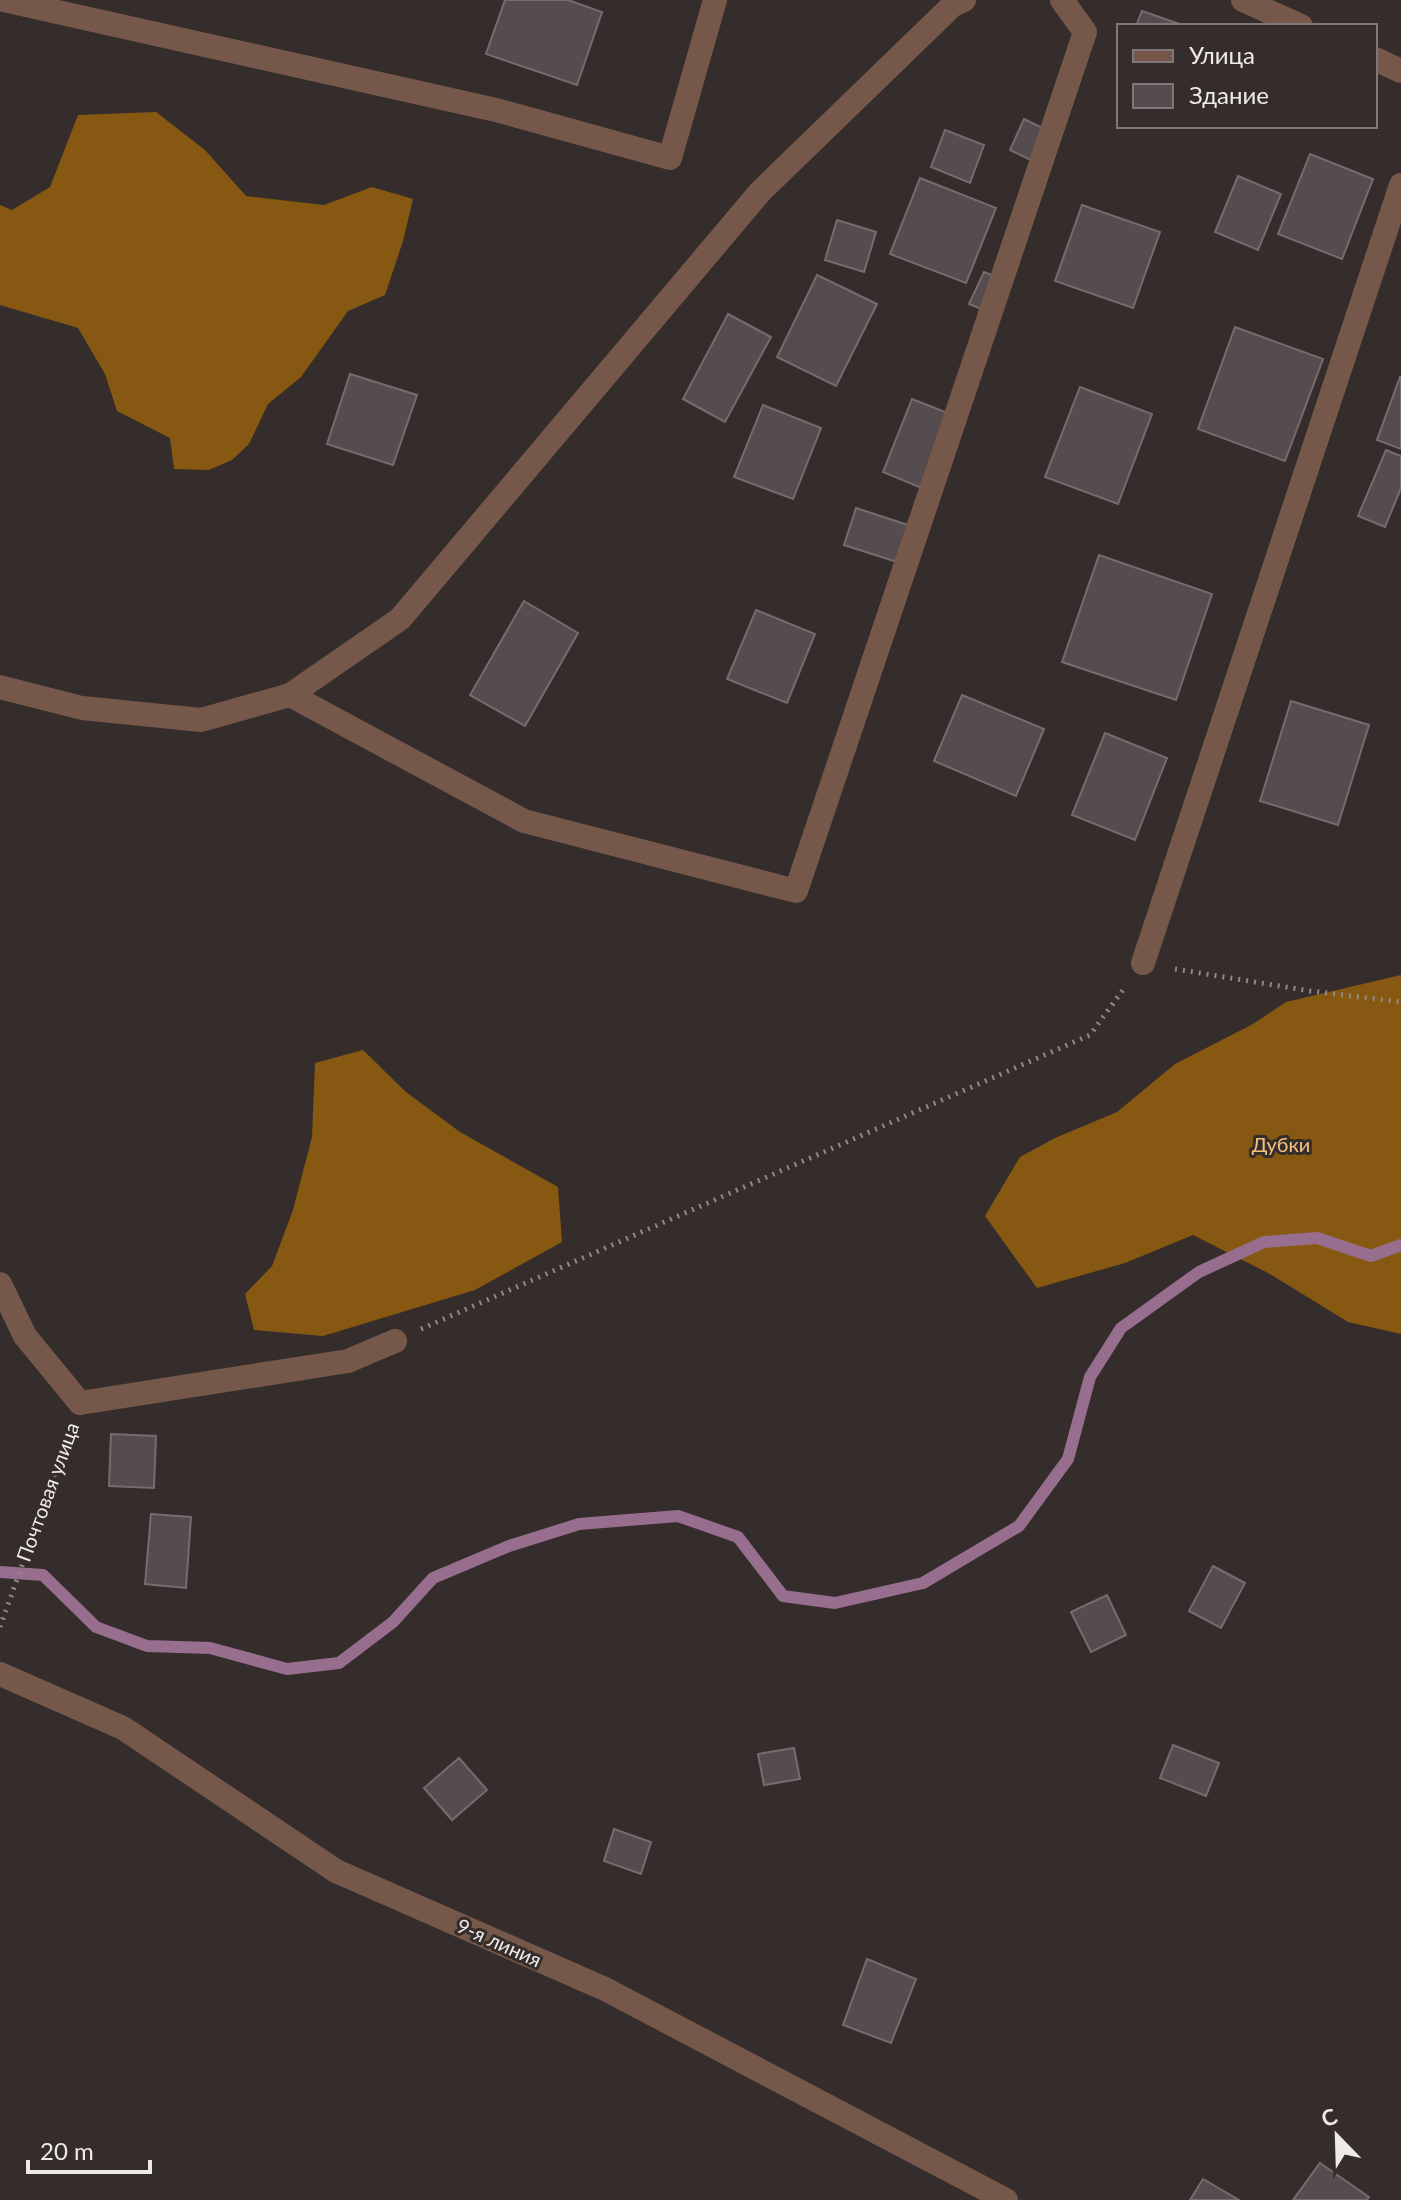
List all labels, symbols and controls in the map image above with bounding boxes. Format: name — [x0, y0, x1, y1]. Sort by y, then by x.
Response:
legend — [1117, 24, 1377, 128]
text: Улица — [1189, 40, 1255, 69]
text: Здание — [1189, 80, 1269, 109]
park label: Дубки — [1252, 1132, 1310, 1156]
street label: Почтовая улица — [11, 1419, 83, 1565]
street label: 9-я линия — [453, 1913, 545, 1971]
north arrow — [1297, 2096, 1377, 2176]
text: С — [1317, 2102, 1341, 2132]
scale bar — [28, 2124, 150, 2174]
text: 20 m — [40, 2136, 94, 2165]

